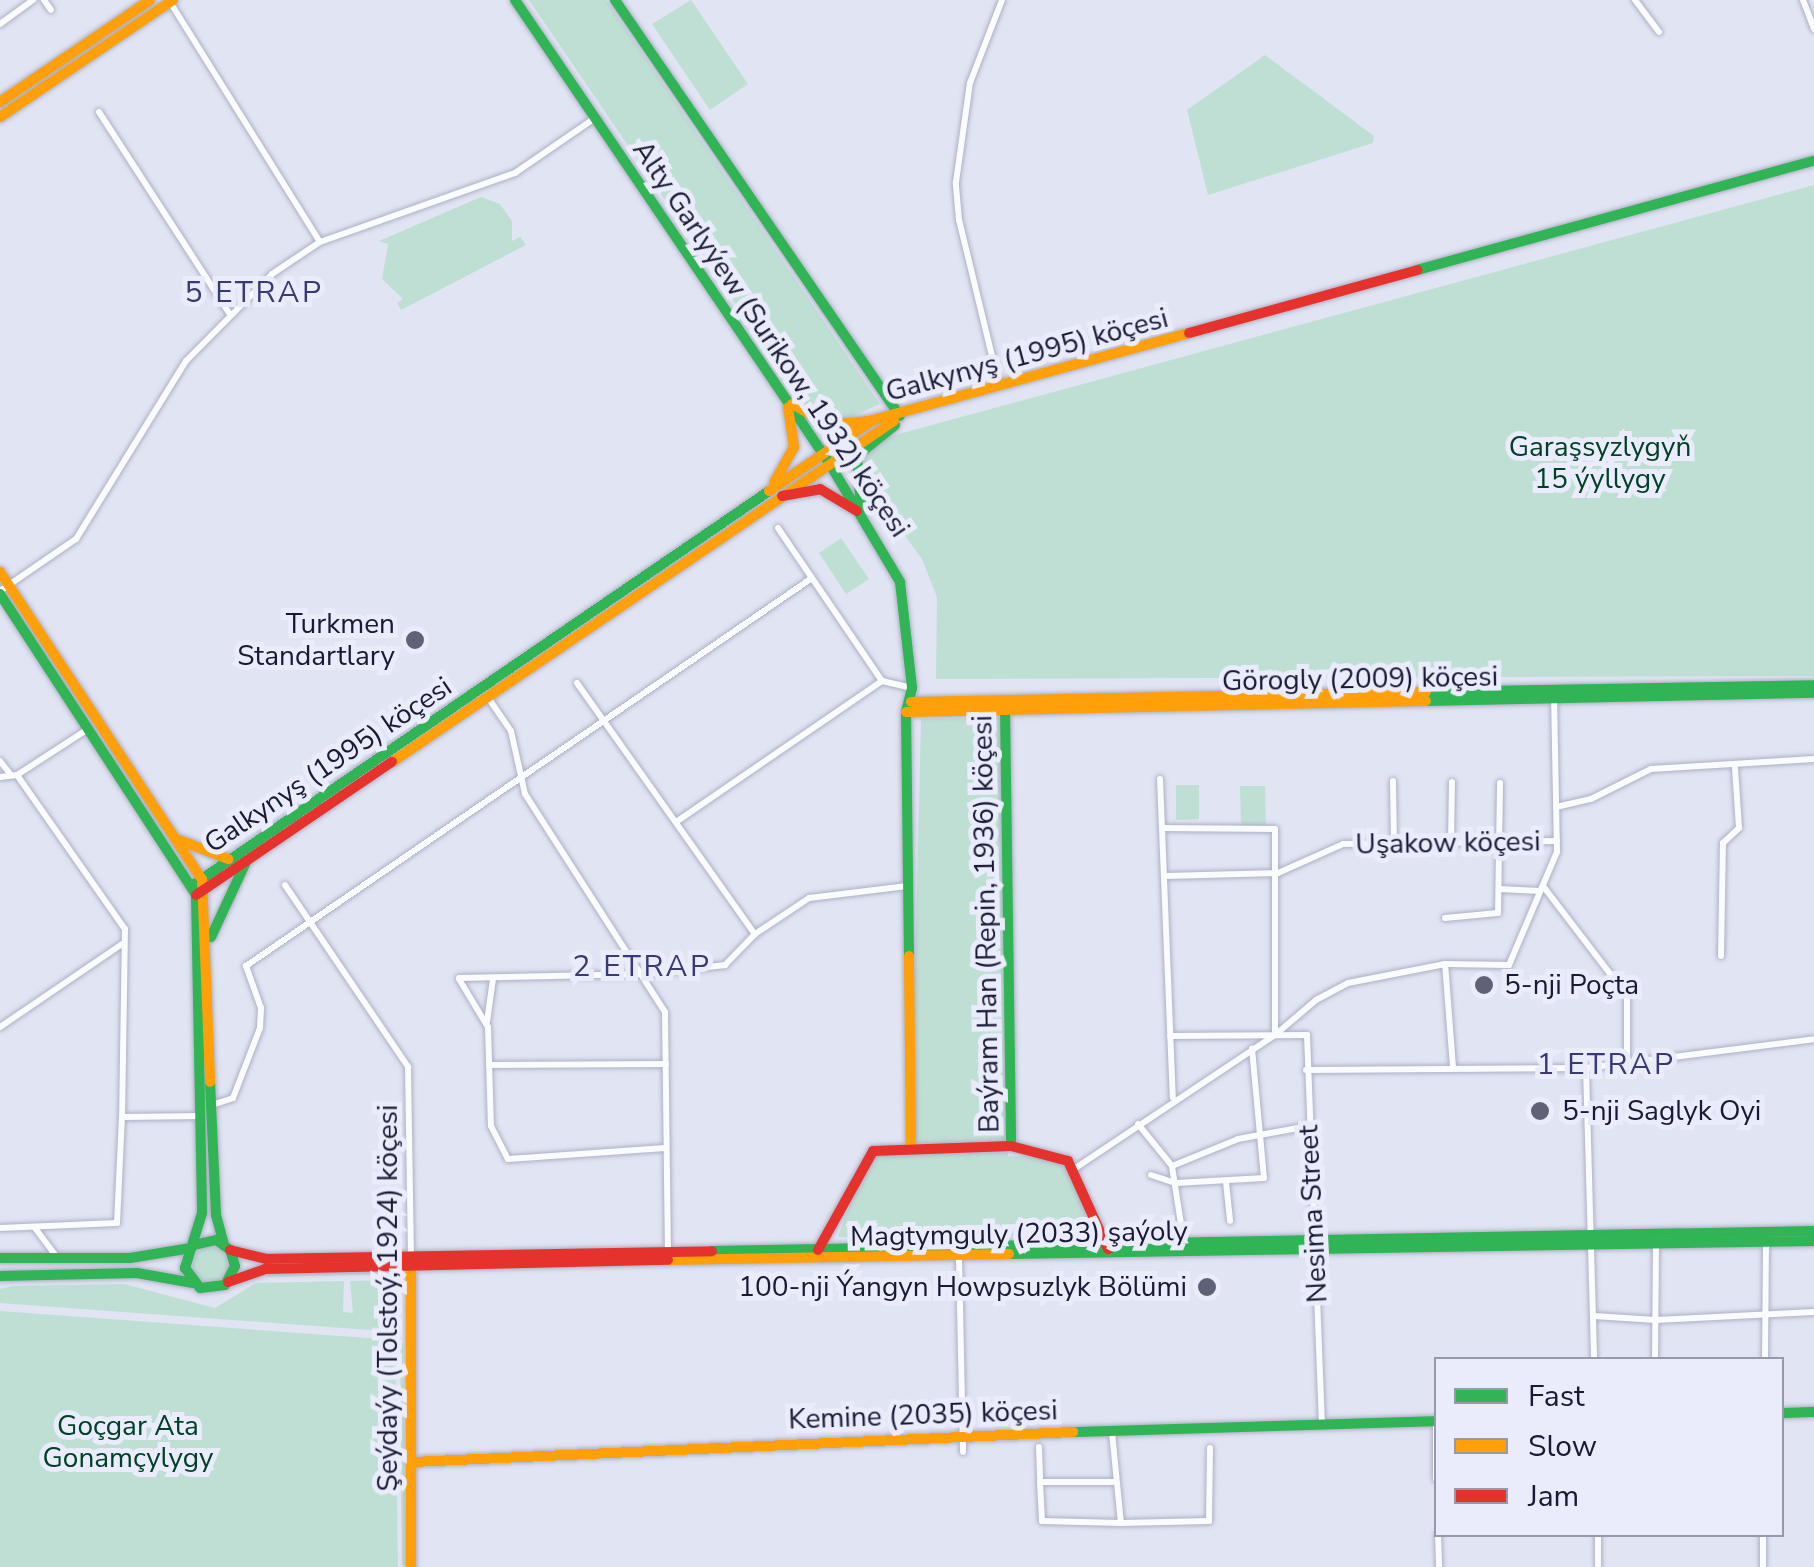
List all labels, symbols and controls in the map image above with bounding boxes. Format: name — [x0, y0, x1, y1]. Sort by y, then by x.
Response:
street label: Alty Garlyýew (Surikow, 1932) köçesi — [625, 134, 917, 544]
district label: 5 ETRAP — [185, 275, 323, 311]
street label: Galkynyş (1995) köçesi — [882, 301, 1172, 409]
park label: Garaşsyzlygyň 15 ýyllygy — [1509, 430, 1691, 496]
place label: Turkmen Standartlary — [237, 607, 395, 673]
marker: Turkmen Standartlary — [404, 629, 426, 651]
street label: Görogly (2009) köçesi — [1222, 660, 1498, 698]
street label: Galkynyş (1995) köçesi — [198, 670, 458, 860]
street label: Baýram Han (Repin, 1936) köçesi — [966, 715, 1006, 1133]
street label: Uşakow köçesi — [1355, 825, 1541, 861]
district label: 2 ETRAP — [573, 949, 711, 985]
place label: 5-nji Poçta — [1504, 968, 1639, 1002]
marker: 5-nji Poçta — [1473, 974, 1495, 996]
district label: 1 ETRAP — [1537, 1047, 1675, 1083]
place label: 5-nji Saglyk Oyi — [1562, 1094, 1761, 1128]
marker: 5-nji Saglyk Oyi — [1527, 1098, 1553, 1124]
street label: Şeýdaýy (Tolstoý, 1924) köçesi — [371, 1104, 405, 1492]
street label: Nesima Street — [1292, 1124, 1334, 1304]
street label: Magtymguly (2033) şaýoly — [850, 1214, 1188, 1254]
place label: 100-nji Ýangyn Howpsuzlyk Bölümi — [738, 1270, 1187, 1304]
marker: 100-nji Ýangyn Howpsuzlyk Bölümi — [1196, 1276, 1218, 1298]
legend — [1434, 1357, 1784, 1537]
text: Fast — [1528, 1376, 1585, 1417]
street label: Kemine (2035) köçesi — [788, 1394, 1058, 1436]
park label: Goçgar Ata Gonamçylygy — [42, 1409, 214, 1475]
text: Slow — [1528, 1426, 1597, 1467]
text: Jam — [1528, 1476, 1579, 1517]

